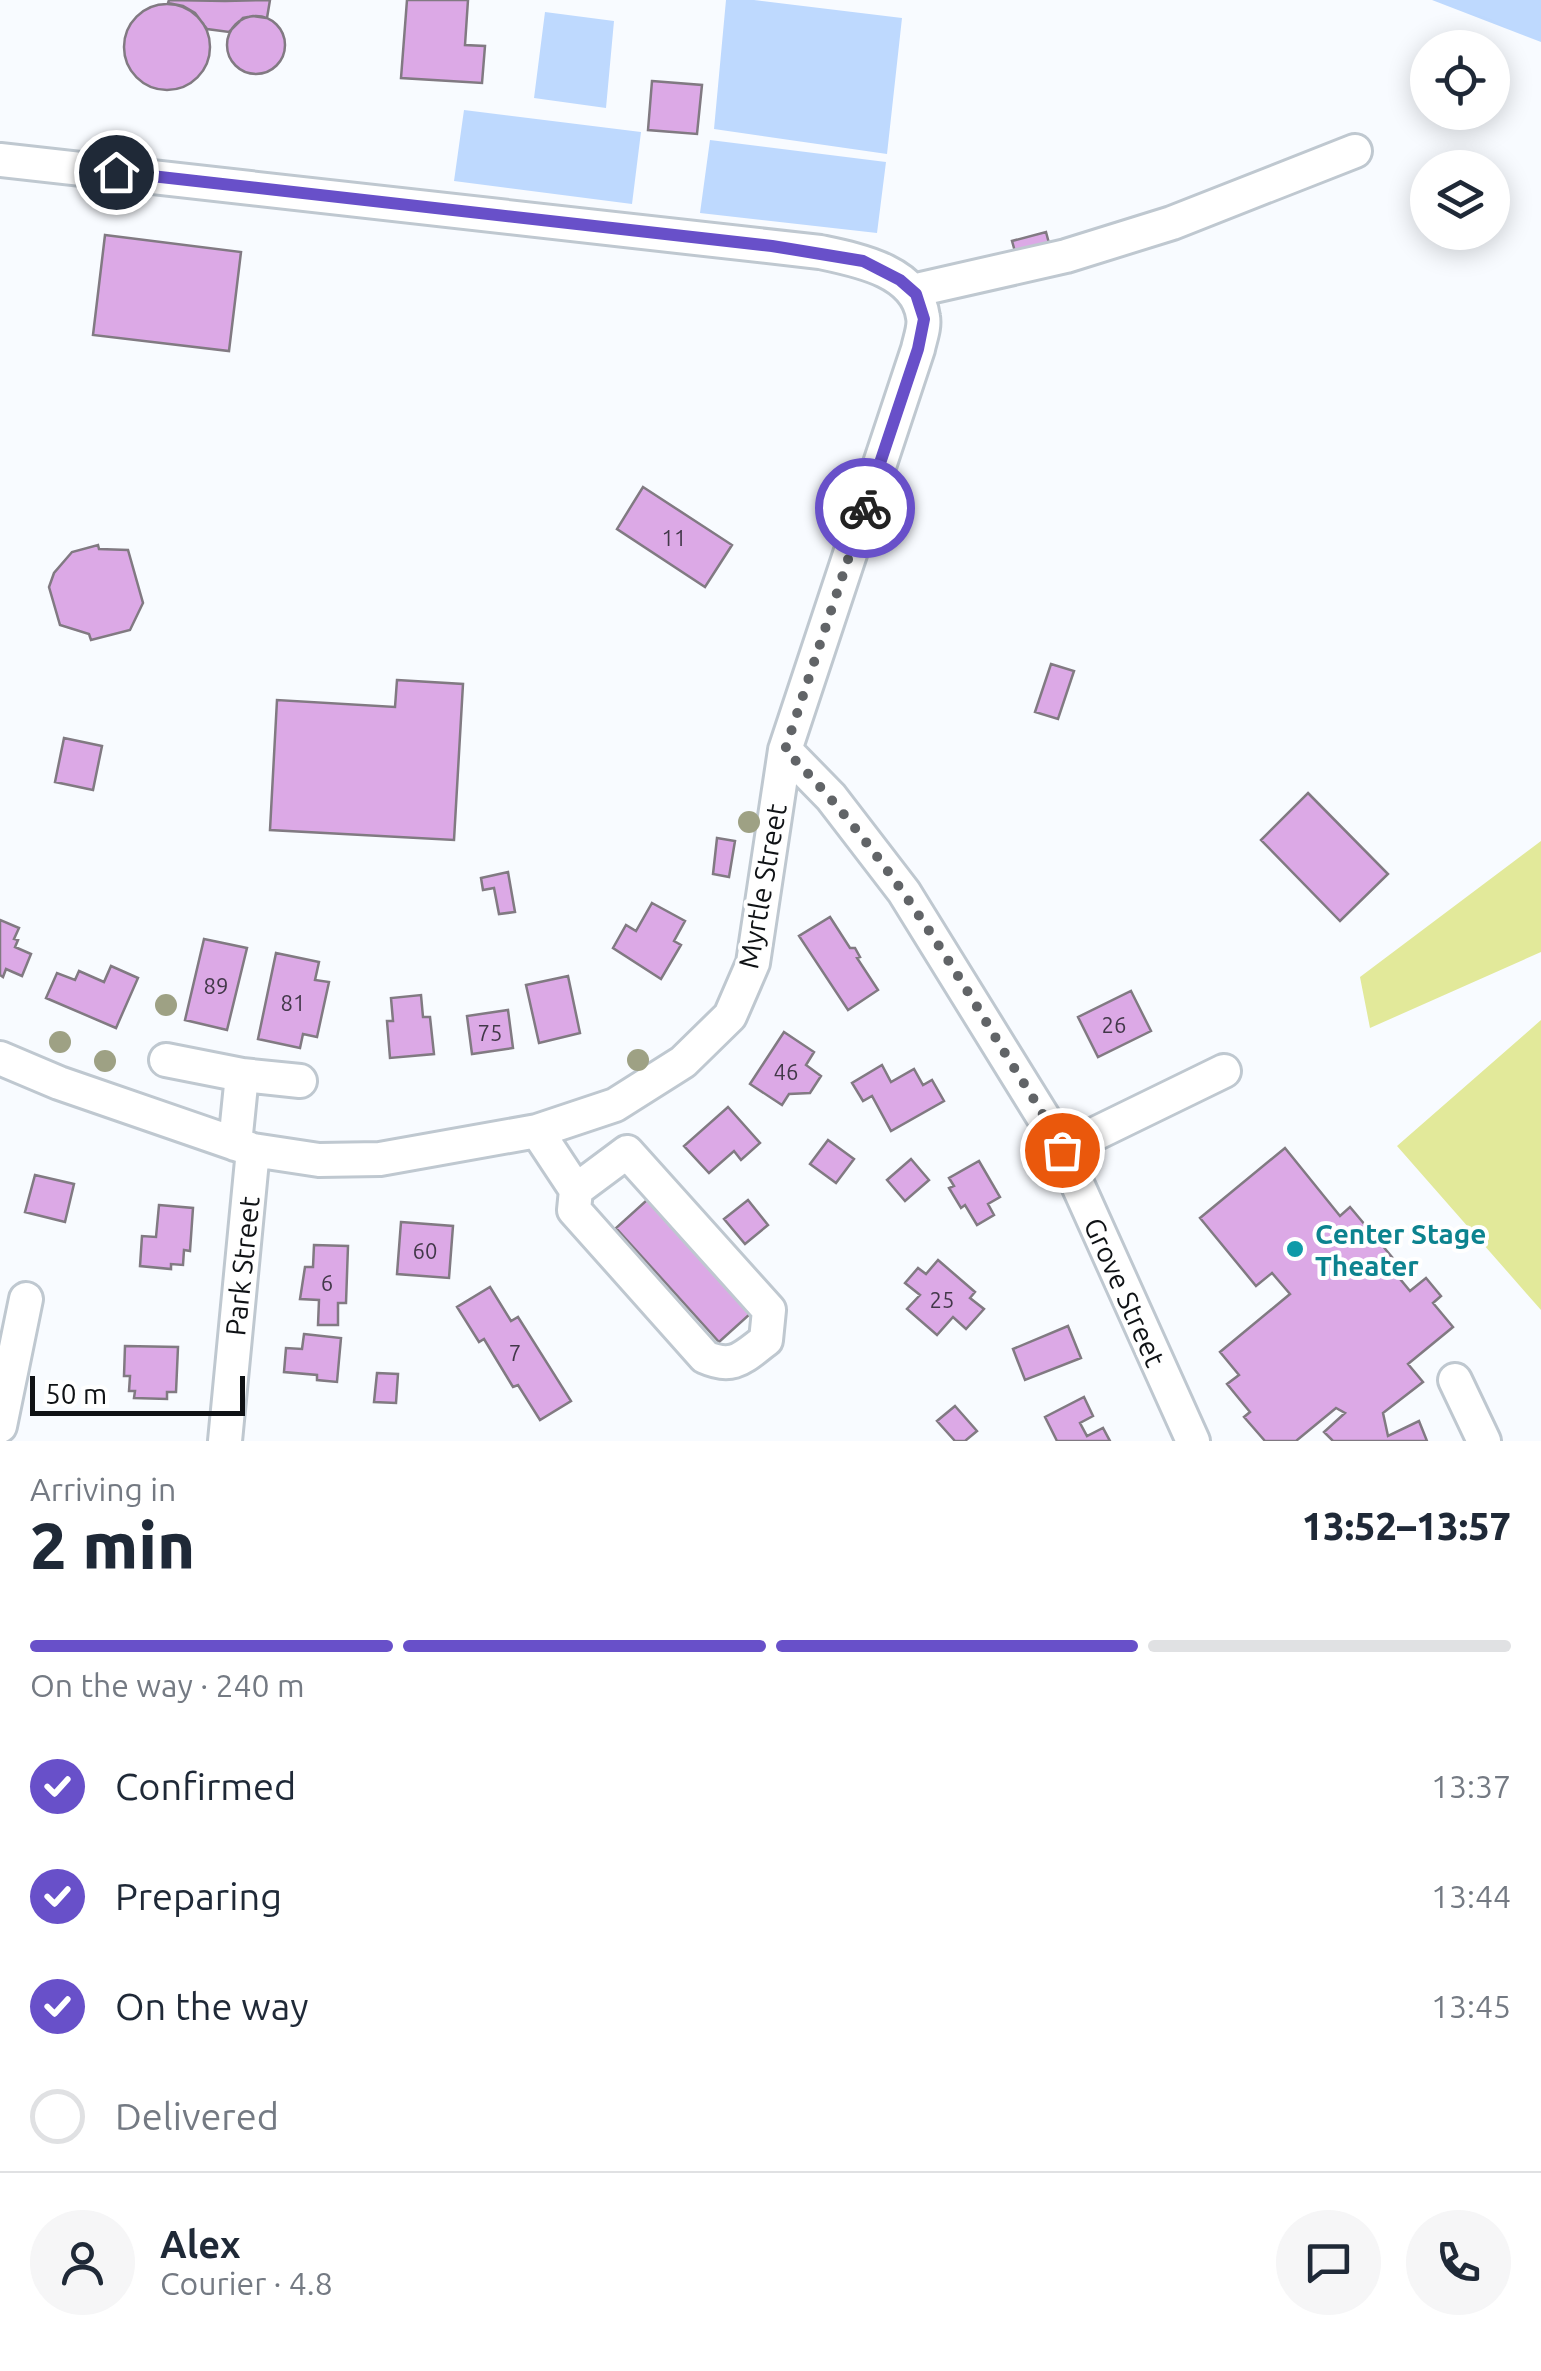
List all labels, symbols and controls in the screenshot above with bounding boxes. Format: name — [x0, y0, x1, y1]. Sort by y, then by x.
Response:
map controls — [1410, 30, 1510, 250]
button: locate — [1410, 30, 1510, 130]
pin — [74, 130, 159, 215]
icon: home — [89, 145, 144, 200]
button: layers — [1410, 150, 1510, 250]
courier — [815, 458, 915, 558]
icon: bike — [838, 481, 893, 536]
house number: 11 — [662, 525, 686, 550]
street label: Myrtle Street — [732, 801, 792, 971]
house number: 89 — [204, 973, 228, 998]
house number: 81 — [281, 990, 305, 1015]
house number: 26 — [1102, 1012, 1126, 1037]
house number: 75 — [478, 1020, 502, 1045]
house number: 46 — [774, 1059, 798, 1084]
pin — [1020, 1108, 1105, 1193]
icon: bag — [1035, 1123, 1090, 1178]
street label: Park Street — [219, 1195, 265, 1337]
street label: Grove Street — [1078, 1213, 1172, 1371]
place label: Center Stage Theater — [1315, 1218, 1486, 1281]
house number: 60 — [413, 1238, 437, 1263]
marker: Center Stage Theater — [1284, 1238, 1306, 1260]
house number: 6 — [321, 1270, 333, 1295]
house number: 25 — [930, 1287, 954, 1312]
house number: 7 — [509, 1340, 521, 1365]
scale bar — [30, 1371, 245, 1416]
text: 50 m — [45, 1378, 107, 1409]
text: Arriving in — [30, 1471, 176, 1507]
text: 13:52–13:57 — [1302, 1505, 1511, 1547]
text: 2 min — [30, 1508, 195, 1581]
text: On the way · 240 m — [30, 1667, 305, 1703]
icon: check — [30, 1759, 85, 1814]
text: Confirmed — [115, 1765, 296, 1807]
text: 13:37 — [1431, 1768, 1511, 1804]
icon: check — [30, 1869, 85, 1924]
text: Preparing — [115, 1875, 282, 1917]
text: 13:44 — [1431, 1878, 1511, 1914]
icon: check — [30, 1979, 85, 2034]
text: On the way — [115, 1985, 308, 2027]
text: 13:45 — [1431, 1988, 1511, 2024]
text: Delivered — [115, 2095, 279, 2137]
button: person — [30, 2210, 135, 2315]
button: chat — [1276, 2210, 1381, 2315]
button: phone — [1406, 2210, 1511, 2315]
text: Alex — [160, 2223, 241, 2265]
text: Courier · 4.8 — [160, 2265, 333, 2301]

